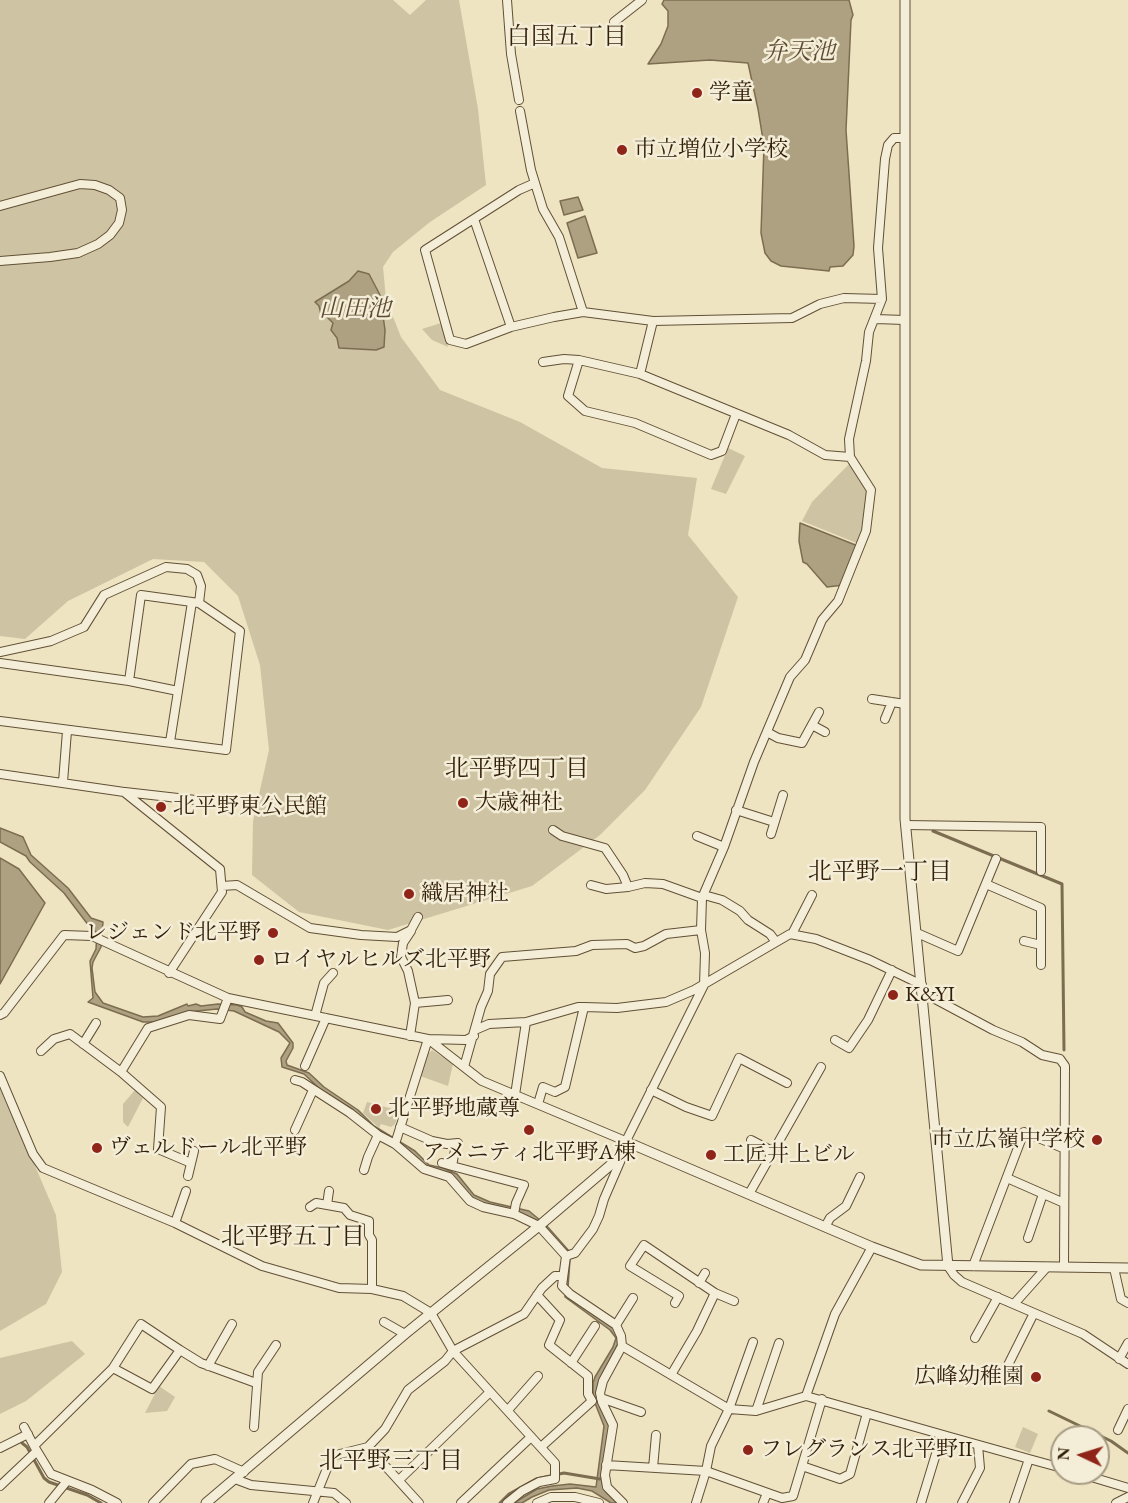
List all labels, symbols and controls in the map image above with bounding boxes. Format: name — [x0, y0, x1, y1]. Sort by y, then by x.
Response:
district label: 白国五丁目 — [507, 23, 627, 51]
water label: 弁天池 — [763, 38, 835, 66]
place label: 学童 — [709, 80, 753, 106]
marker: 学童 — [690, 86, 704, 100]
place label: 市立増位小学校 — [634, 137, 788, 163]
marker: 市立増位小学校 — [615, 143, 629, 157]
water label: 山田池 — [319, 295, 391, 323]
district label: 北平野四丁目 — [445, 755, 589, 783]
place label: 大歳神社 — [475, 790, 563, 816]
place label: 北平野東公民館 — [173, 794, 327, 820]
marker: 大歳神社 — [456, 796, 470, 810]
marker: 北平野東公民館 — [154, 800, 168, 814]
district label: 北平野一丁目 — [808, 858, 952, 886]
place label: 織居神社 — [421, 881, 509, 907]
marker: 織居神社 — [402, 887, 416, 901]
place label: レジェンド北平野 — [85, 920, 261, 946]
marker: レジェンド北平野 — [266, 926, 280, 940]
place label: ロイヤルヒルズ北平野 — [271, 947, 491, 973]
marker: ロイヤルヒルズ北平野 — [252, 953, 266, 967]
place label: K&YⅠ — [905, 982, 955, 1008]
marker: K&YⅠ — [886, 988, 900, 1002]
place label: 北平野地蔵尊 — [388, 1096, 520, 1122]
marker: 北平野地蔵尊 — [369, 1102, 383, 1116]
marker: アメニティ北平野A棟 — [522, 1123, 536, 1137]
place label: 市立広嶺中学校 — [931, 1127, 1085, 1153]
marker: 市立広嶺中学校 — [1090, 1133, 1104, 1147]
place label: ヴェルドール北平野 — [109, 1135, 307, 1161]
place label: アメニティ北平野A棟 — [422, 1140, 636, 1166]
marker: ヴェルドール北平野 — [90, 1141, 104, 1155]
place label: 工匠井上ビル — [723, 1142, 855, 1168]
marker: 工匠井上ビル — [704, 1148, 718, 1162]
district label: 北平野五丁目 — [221, 1223, 365, 1251]
place label: 広峰幼稚園 — [914, 1364, 1024, 1390]
marker: 広峰幼稚園 — [1029, 1370, 1043, 1384]
north arrow — [1050, 1425, 1110, 1485]
place label: フレグランス北平野Ⅱ — [760, 1437, 973, 1463]
marker: フレグランス北平野Ⅱ — [741, 1443, 755, 1457]
district label: 北平野三丁目 — [319, 1447, 463, 1475]
text: N — [1053, 1447, 1074, 1461]

